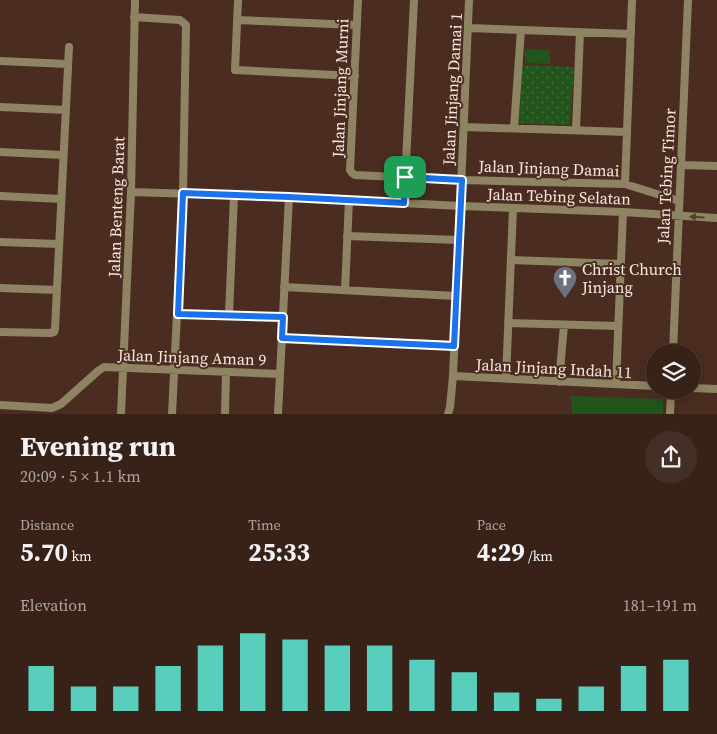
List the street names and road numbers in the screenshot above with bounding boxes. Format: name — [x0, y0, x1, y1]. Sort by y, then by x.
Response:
street label: Jalan Jinjang Damai 1 — [437, 12, 467, 167]
street label: Jalan Jinjang Murni — [327, 18, 353, 159]
street label: Jalan Tebing Timor — [651, 107, 681, 245]
street label: Jalan Benteng Barat — [103, 135, 129, 279]
street label: Jalan Jinjang Damai — [477, 155, 620, 181]
street label: Jalan Tebing Selatan — [486, 182, 631, 210]
street label: Jalan Jinjang Aman 9 — [116, 343, 267, 371]
street label: Jalan Jinjang Indah 11 — [474, 353, 633, 383]

